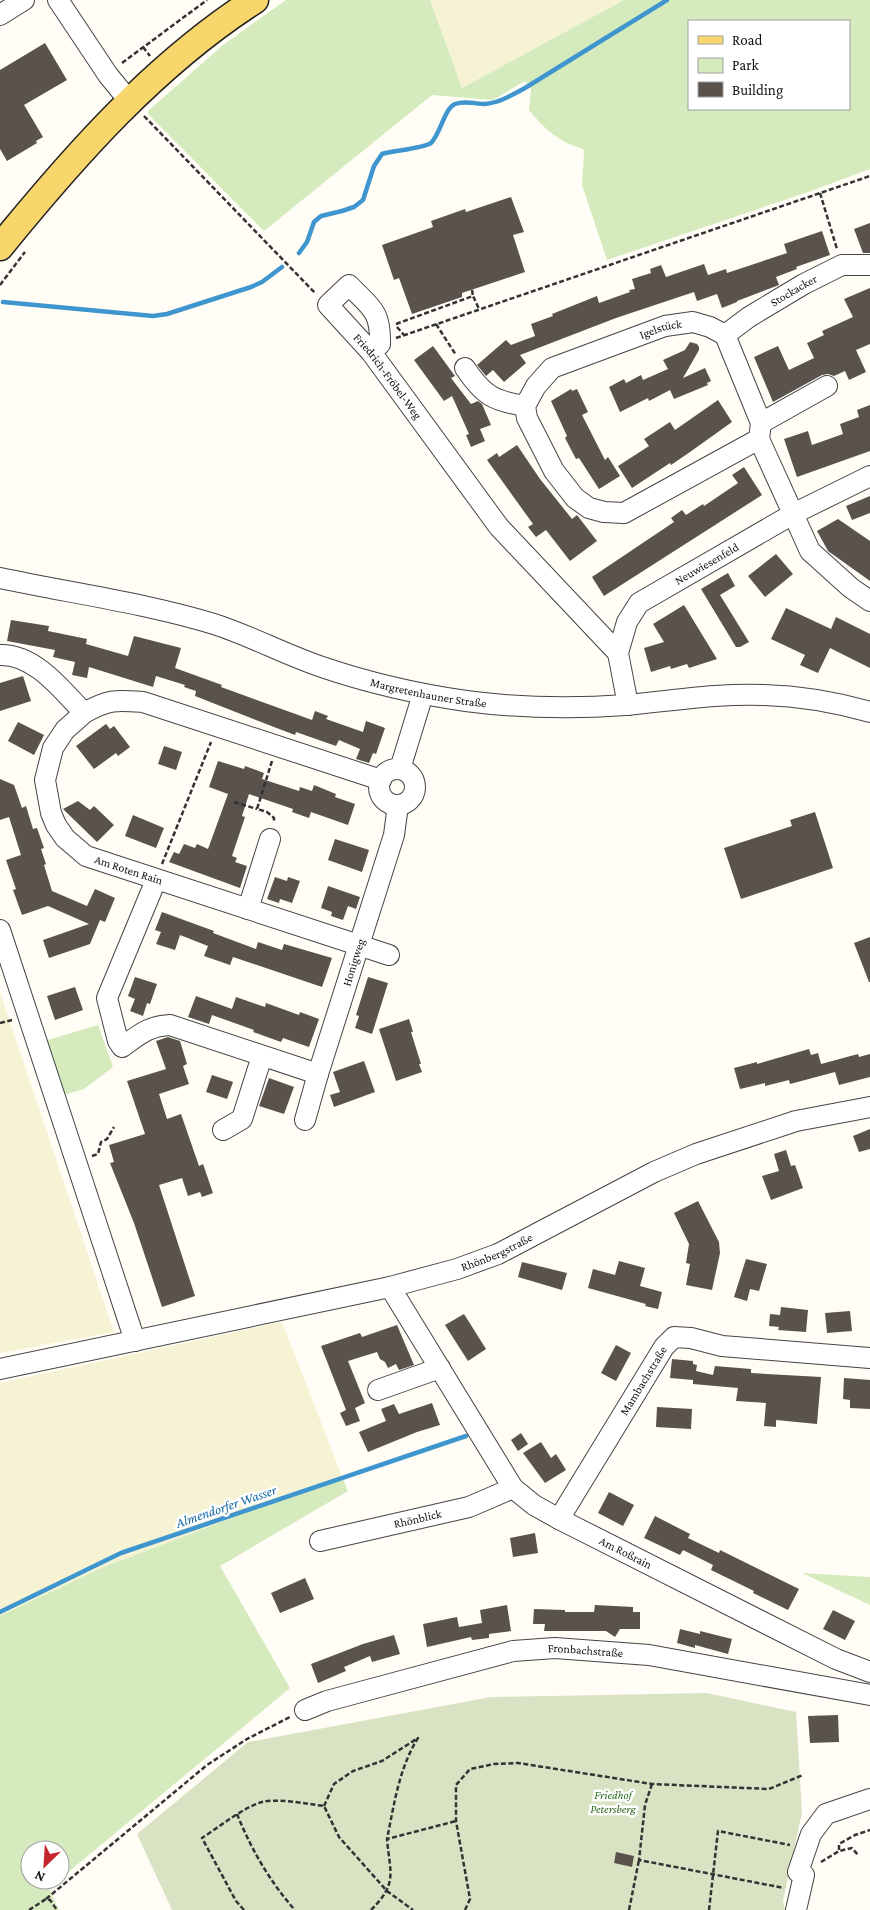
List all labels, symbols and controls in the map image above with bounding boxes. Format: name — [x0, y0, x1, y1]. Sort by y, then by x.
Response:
legend — [688, 20, 850, 110]
text: Road — [732, 32, 763, 48]
text: Park — [732, 57, 759, 73]
text: Building — [732, 82, 783, 99]
street label: Stockacker — [768, 271, 820, 310]
street label: Igelstück — [637, 317, 683, 342]
street label: Friedrich-Fröbel-Weg — [350, 331, 425, 422]
street label: Neuwiesenfeld — [672, 540, 742, 588]
street label: Margretenhauner Straße — [369, 675, 487, 710]
street label: Am Roten Rain — [93, 852, 165, 888]
street label: Honigweg — [339, 937, 368, 988]
street label: Rhönbergstraße — [459, 1230, 535, 1274]
street label: Mambachstraße — [617, 1344, 670, 1418]
water label: Almendorfer Wasser — [173, 1481, 279, 1531]
street label: Rhönblick — [392, 1506, 443, 1531]
street label: Am Roßrain — [597, 1534, 655, 1572]
street label: Fronbachstraße — [547, 1641, 624, 1660]
park label: Friedhof Petersberg — [590, 1788, 636, 1816]
north arrow — [20, 1840, 70, 1890]
text: N — [31, 1867, 47, 1886]

